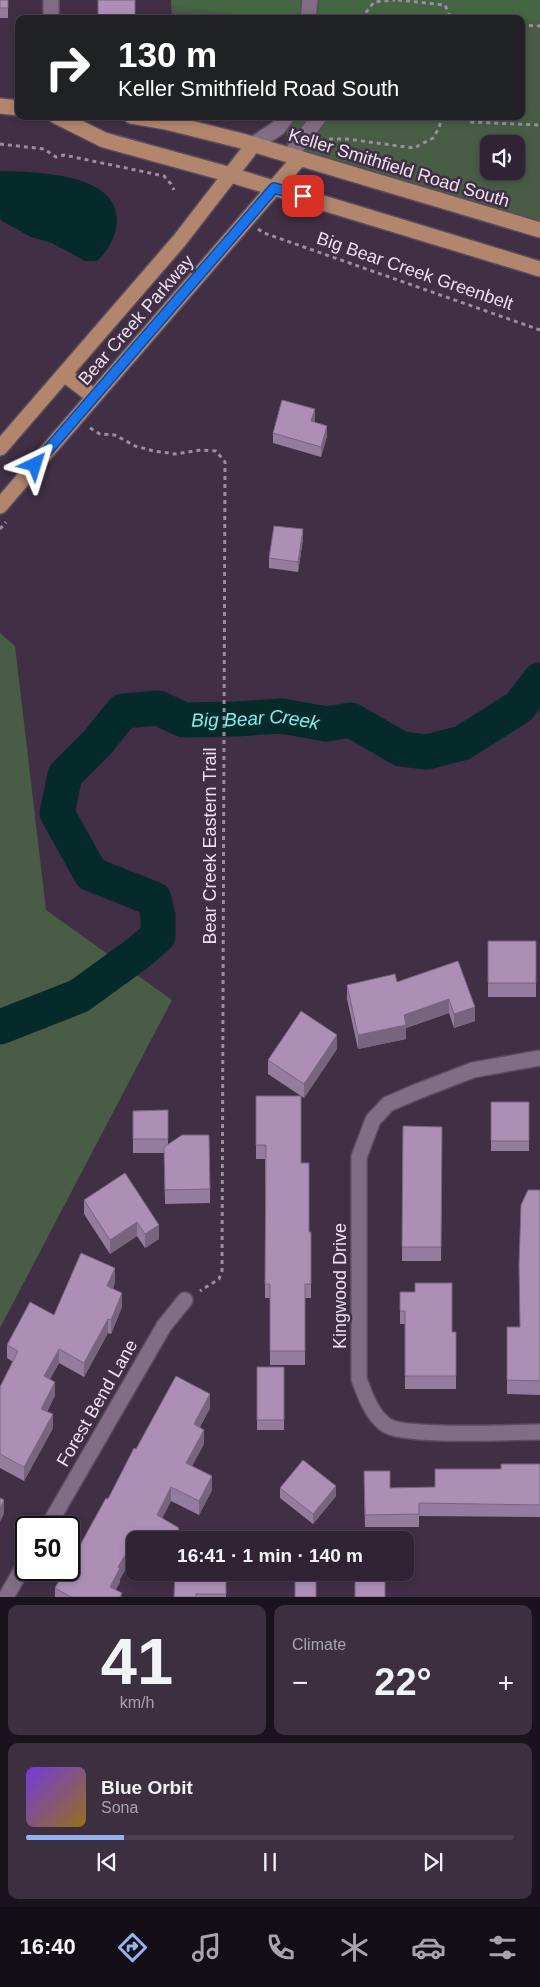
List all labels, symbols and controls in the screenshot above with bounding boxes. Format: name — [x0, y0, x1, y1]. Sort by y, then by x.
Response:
icon: right — [35, 35, 100, 100]
text: 130 m — [118, 35, 217, 74]
text: Keller Smithfield Road South — [118, 76, 399, 101]
street label: Keller Smithfield Road South — [286, 125, 512, 211]
map controls — [480, 135, 525, 180]
button: sound — [480, 135, 525, 180]
pin — [282, 175, 324, 217]
icon: arrive — [289, 182, 317, 210]
street label: Big Bear Creek Greenbelt — [314, 228, 516, 314]
street label: Bear Creek Parkway — [74, 251, 198, 389]
position arrow — [8, 438, 60, 490]
water label: Big Bear Creek — [191, 705, 323, 733]
street label: Bear Creek Eastern Trail — [200, 747, 220, 945]
street label: Kingwood Drive — [330, 1223, 350, 1349]
street label: Forest Bend Lane — [53, 1336, 141, 1470]
speed limit sign: 50 — [15, 1516, 80, 1581]
text: 16:41 · 1 min · 140 m — [177, 1545, 363, 1566]
text: 41 — [101, 1625, 173, 1698]
text: Climate — [292, 1636, 346, 1653]
text: 22° — [374, 1661, 432, 1703]
text: − — [292, 1667, 308, 1698]
text: + — [498, 1667, 514, 1698]
text: km/h — [120, 1694, 154, 1711]
text: Blue Orbit — [101, 1777, 193, 1798]
text: Sona — [101, 1799, 138, 1816]
icon: previous — [93, 1848, 121, 1876]
icon: pause — [256, 1848, 284, 1876]
icon: next — [419, 1848, 447, 1876]
icon: directions — [115, 1930, 150, 1965]
icon: music — [189, 1930, 224, 1965]
icon: phone — [263, 1930, 298, 1965]
icon: climate — [337, 1930, 372, 1965]
icon: car — [411, 1930, 446, 1965]
icon: filters — [485, 1930, 520, 1965]
text: 16:40 — [20, 1934, 76, 1959]

